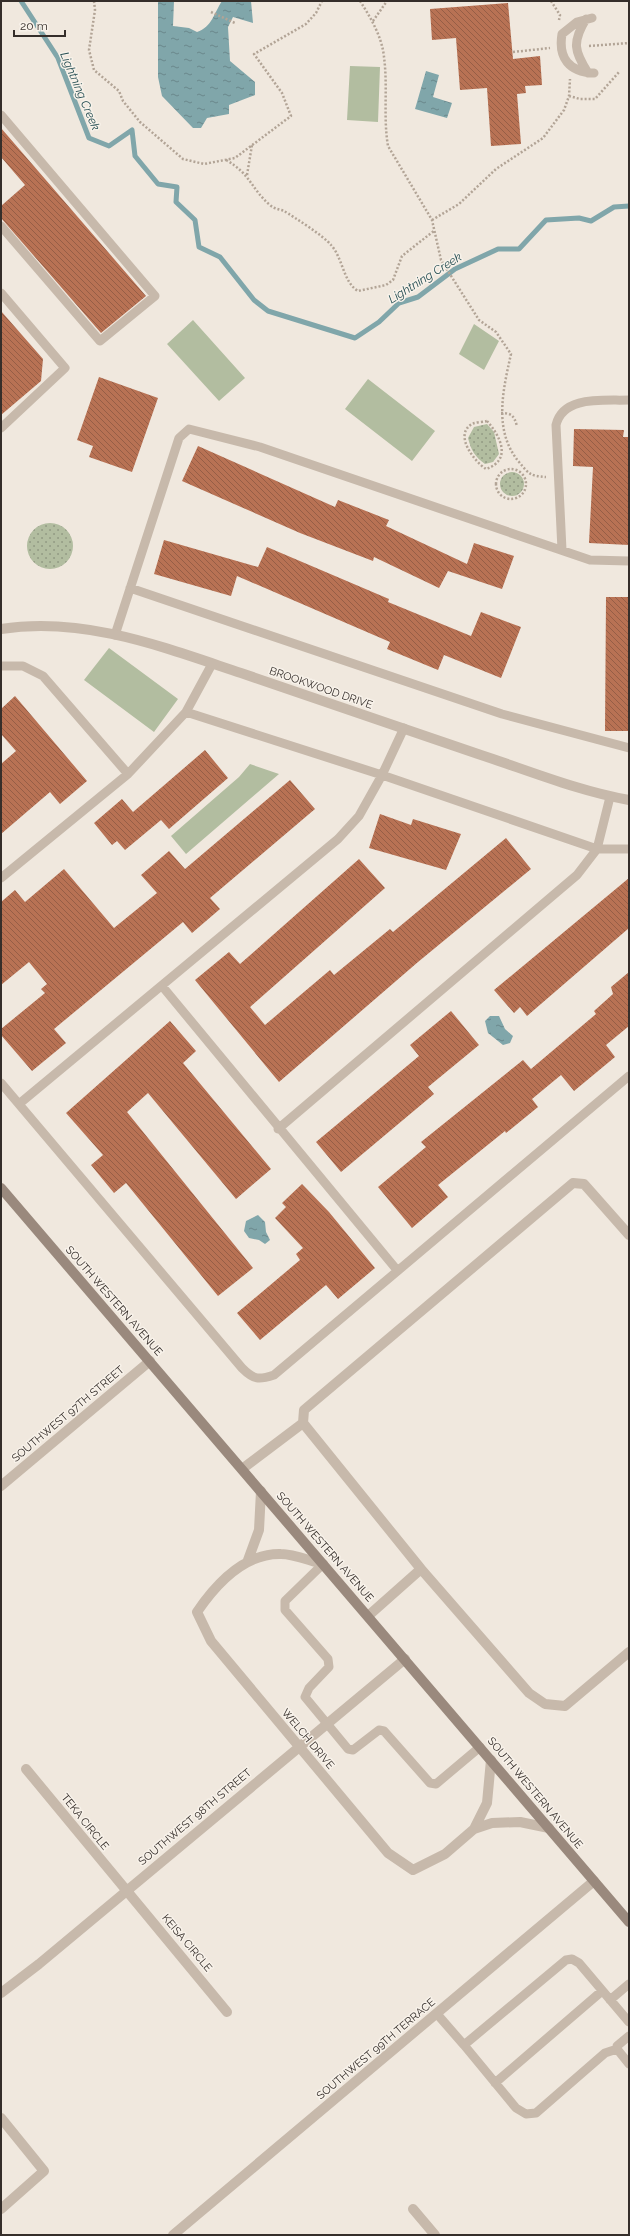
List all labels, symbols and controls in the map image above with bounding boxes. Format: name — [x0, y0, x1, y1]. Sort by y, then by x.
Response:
scale bar — [14, 12, 65, 38]
text: 20 m — [20, 19, 48, 33]
water label: Lightning Creek — [57, 50, 103, 133]
water label: Lightning Creek — [386, 250, 465, 306]
street label: BROOKWOOD DRIVE — [268, 664, 375, 712]
street label: SOUTH WESTERN AVENUE — [63, 1243, 165, 1359]
street label: SOUTHWEST 97TH STREET — [9, 1363, 127, 1465]
street label: SOUTH WESTERN AVENUE — [274, 1489, 376, 1605]
street label: WELCH DRIVE — [279, 1706, 337, 1772]
street label: SOUTH WESTERN AVENUE — [485, 1735, 586, 1852]
street label: SOUTHWEST 98TH STREET — [136, 1766, 254, 1868]
street label: TEKA CIRCLE — [58, 1791, 112, 1853]
street label: KEISA CIRCLE — [159, 1912, 215, 1975]
street label: SOUTHWEST 99TH TERRACE — [314, 1995, 438, 2102]

